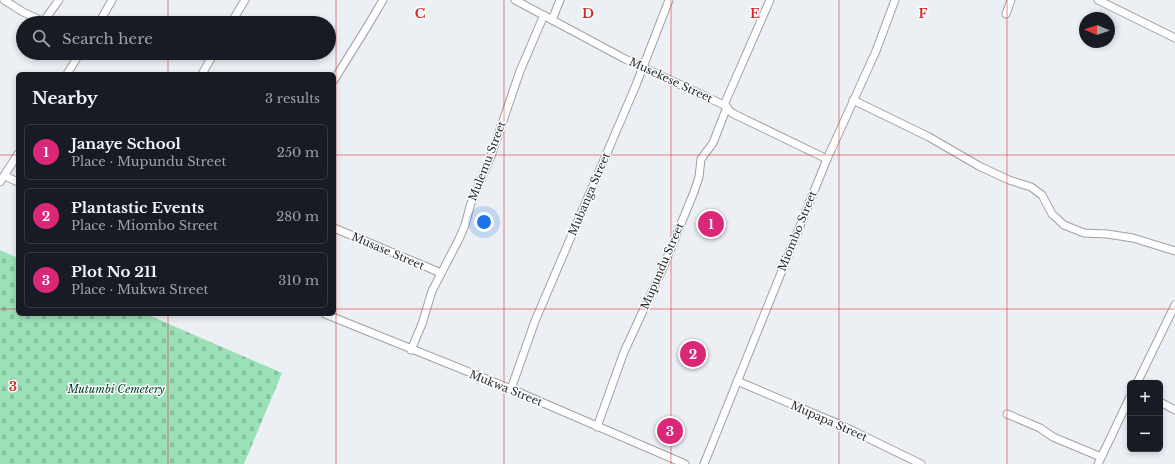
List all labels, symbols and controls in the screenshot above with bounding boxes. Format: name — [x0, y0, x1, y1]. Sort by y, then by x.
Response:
text: C — [415, 5, 426, 22]
text: D — [582, 5, 594, 22]
text: E — [750, 5, 760, 22]
text: F — [919, 5, 928, 22]
north arrow — [1079, 12, 1115, 48]
search box — [16, 16, 336, 60]
icon: search — [30, 27, 52, 49]
text: Search here — [62, 29, 153, 48]
street label: Musekese Street — [627, 54, 716, 106]
text: Nearby — [32, 88, 98, 109]
text: 3 results — [265, 90, 320, 107]
street label: Mulemu Street — [465, 118, 509, 203]
text: Janaye School — [71, 134, 181, 153]
text: 1 — [43, 144, 49, 161]
text: 250 m — [277, 144, 319, 161]
street label: Mubanga Street — [565, 150, 613, 238]
text: Place · Mupundu Street — [71, 153, 226, 170]
street label: Miombo Street — [775, 188, 820, 273]
text: Plantastic Events — [71, 198, 204, 217]
text: 2 — [42, 208, 50, 225]
text: 280 m — [276, 208, 319, 225]
pin: 1 — [698, 209, 724, 239]
your location — [474, 212, 494, 232]
text: Place · Miombo Street — [71, 217, 218, 234]
street label: Mupundu Street — [637, 220, 687, 311]
street label: Musase Street — [349, 229, 427, 273]
text: Plot No 211 — [71, 262, 157, 281]
text: 3 — [42, 272, 50, 289]
text: 310 m — [278, 272, 319, 289]
text: Place · Mukwa Street — [71, 281, 208, 298]
pin: 2 — [680, 339, 706, 369]
street label: Mukwa Street — [467, 367, 545, 409]
text: 3 — [9, 378, 17, 395]
map controls — [1127, 380, 1163, 452]
button: + — [1127, 380, 1163, 416]
park label: Mutumbi Cemetery — [66, 382, 165, 396]
street label: Mupapa Street — [789, 398, 870, 444]
pin: 3 — [657, 416, 683, 446]
button: − — [1127, 416, 1163, 452]

